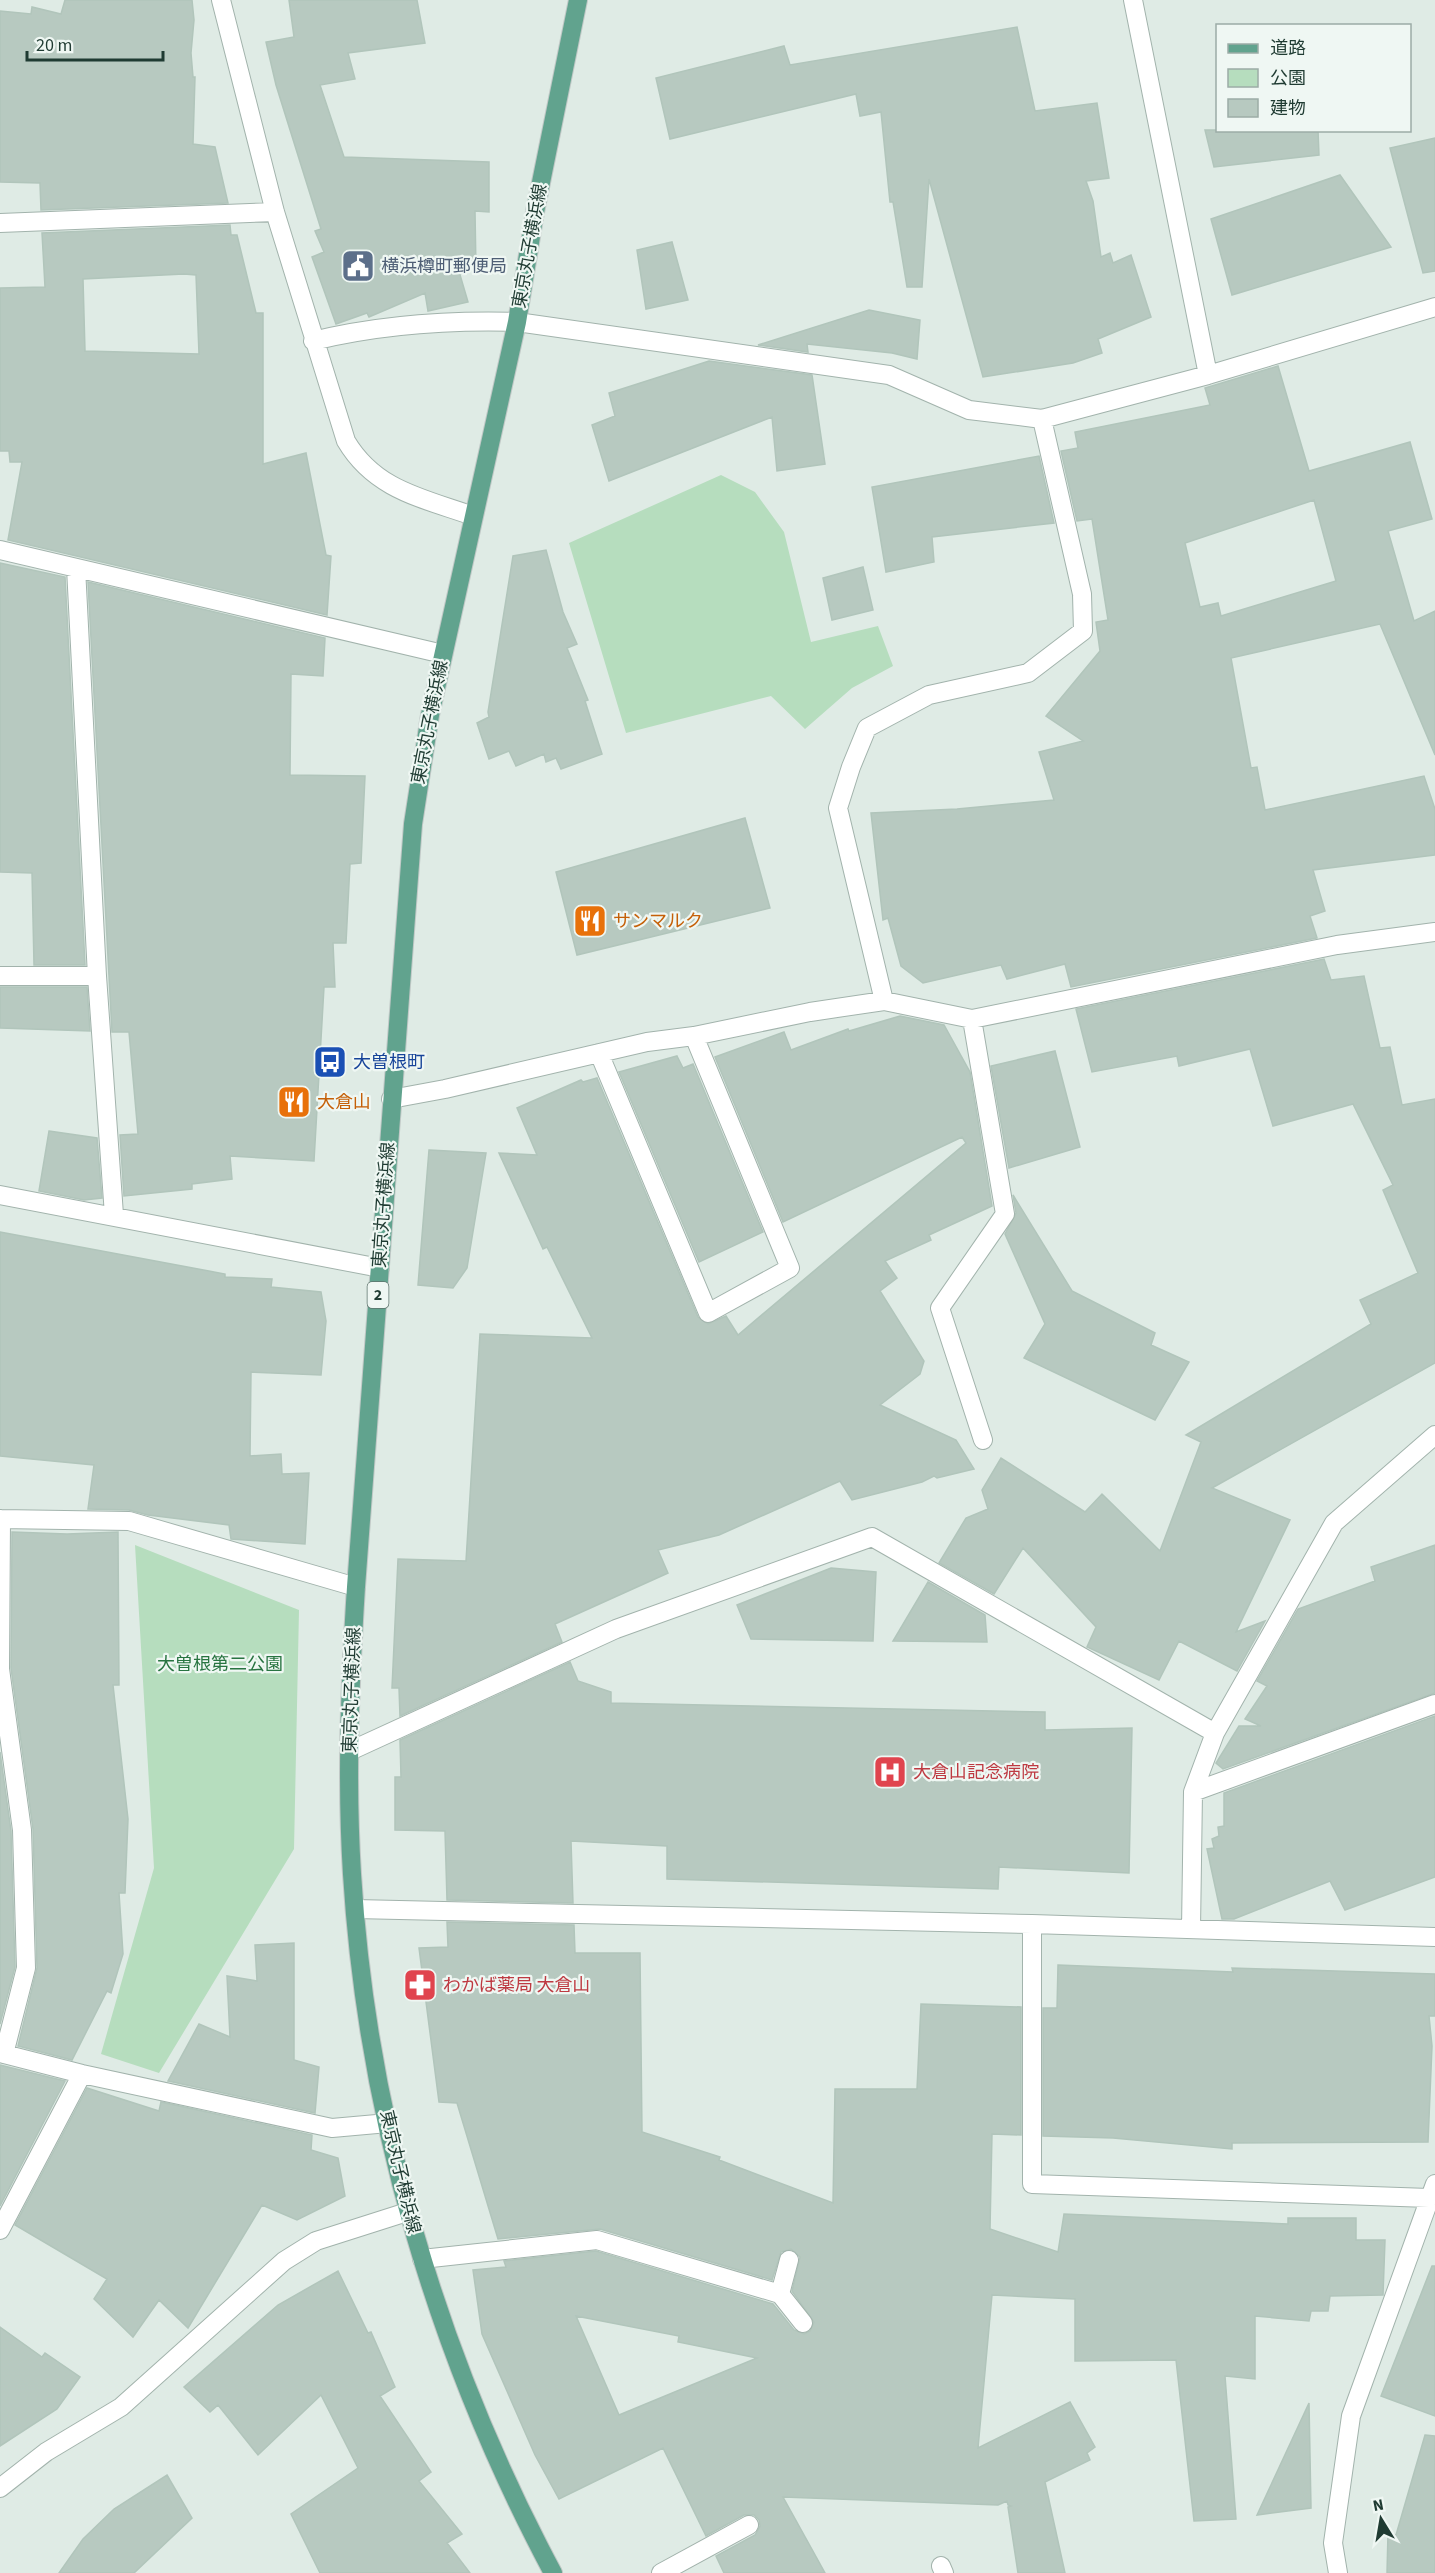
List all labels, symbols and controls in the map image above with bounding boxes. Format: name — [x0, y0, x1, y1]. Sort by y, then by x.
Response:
scale bar — [27, 24, 164, 62]
legend — [1216, 24, 1411, 132]
text: 20 m — [36, 33, 72, 58]
text: 道路 — [1270, 36, 1306, 61]
text: 公園 — [1270, 66, 1306, 91]
text: 建物 — [1270, 96, 1306, 121]
street label: 東京丸子横浜線 — [507, 182, 553, 310]
public building icon: 横浜樽町郵便局 — [340, 248, 376, 284]
place label: 横浜樽町郵便局 — [381, 254, 507, 279]
street label: 東京丸子横浜線 — [406, 658, 454, 786]
restaurant icon: サンマルク — [572, 903, 608, 939]
place label: サンマルク — [613, 909, 703, 934]
bus stop icon: 大曽根町 — [312, 1044, 348, 1080]
place label: 大曽根町 — [353, 1050, 425, 1075]
restaurant icon: 大倉山 — [276, 1084, 312, 1120]
place label: 大倉山 — [317, 1090, 371, 1115]
street label: 東京丸子横浜線 — [367, 1141, 401, 1269]
road number: 2 — [368, 1282, 388, 1308]
street label: 東京丸子横浜線 — [337, 1627, 367, 1753]
park label: 大曽根第二公園 — [157, 1652, 283, 1677]
hospital icon: 大倉山記念病院 — [872, 1754, 908, 1790]
place label: 大倉山記念病院 — [913, 1760, 1039, 1785]
pharmacy icon: わかば薬局 大倉山 — [402, 1967, 438, 2003]
place label: わかば薬局 大倉山 — [443, 1973, 591, 1998]
street label: 東京丸子横浜線 — [374, 2108, 426, 2236]
north arrow — [1351, 2489, 1411, 2549]
text: N — [1371, 2493, 1386, 2517]

